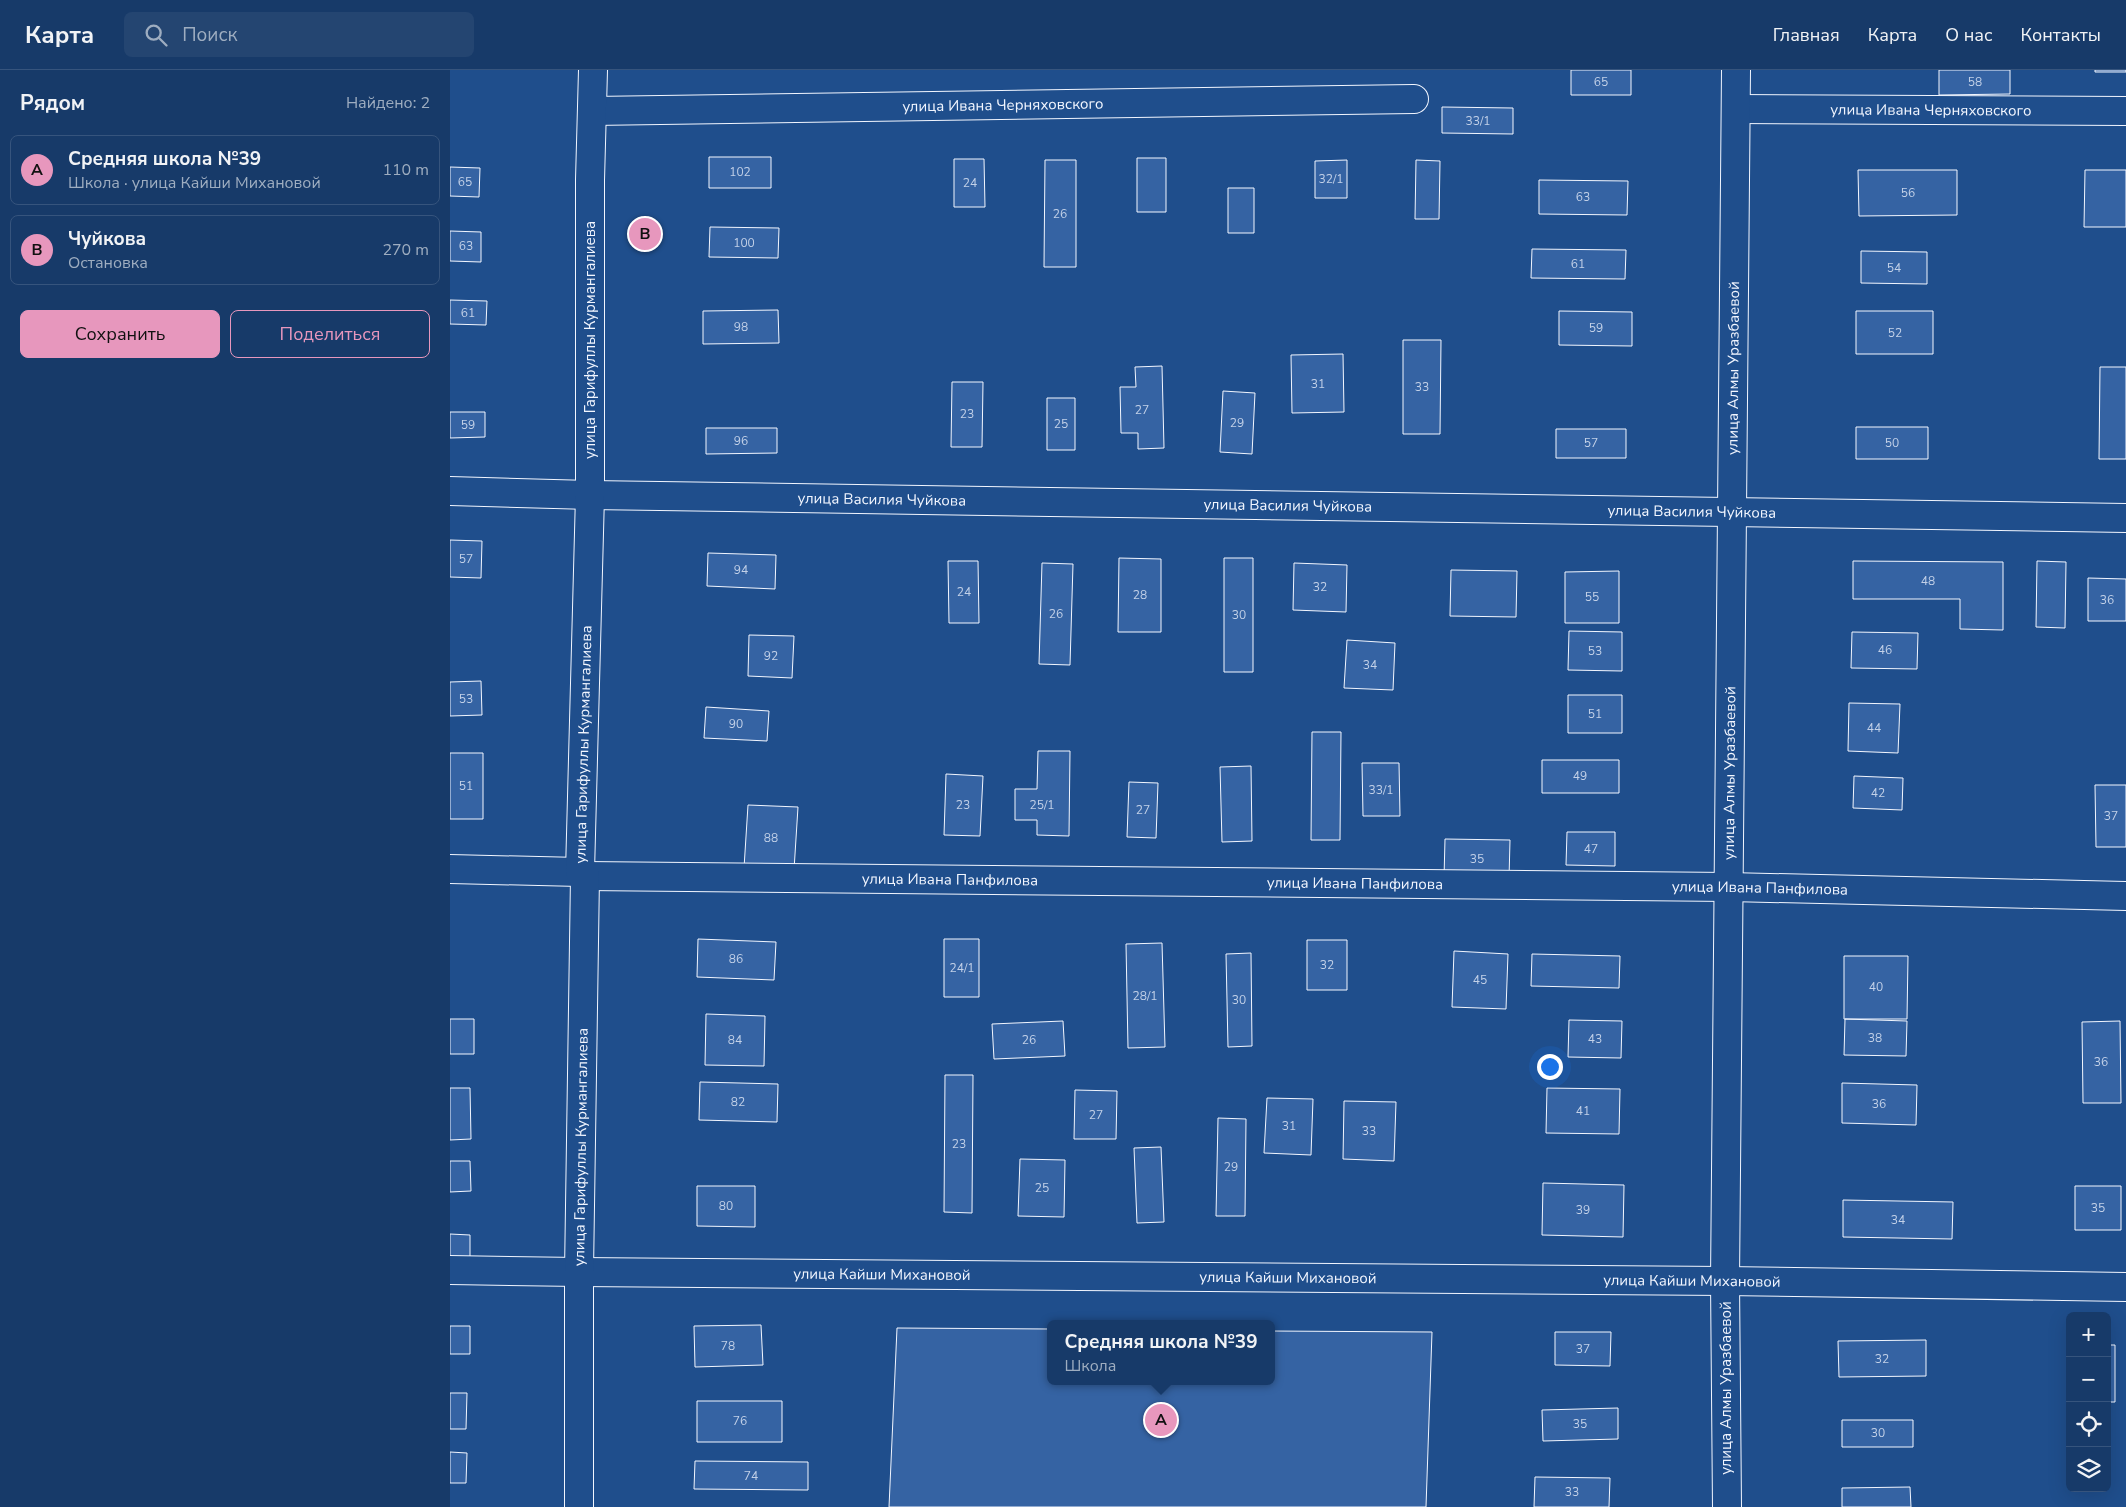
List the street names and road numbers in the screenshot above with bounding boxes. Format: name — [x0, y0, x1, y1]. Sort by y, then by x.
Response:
street label: улица Ивана Черняховского — [902, 94, 1104, 116]
street label: улица Ивана Черняховского — [1830, 99, 2032, 121]
street label: улица Гарифуллы Курмангалиева — [580, 221, 600, 459]
street label: улица Алмы Уразбаевой — [1723, 281, 1744, 455]
street label: улица Василия Чуйкова — [797, 488, 966, 511]
street label: улица Василия Чуйкова — [1203, 494, 1372, 517]
street label: улица Василия Чуйкова — [1607, 500, 1776, 523]
street label: улица Гарифуллы Курмангалиева — [570, 625, 597, 864]
street label: улица Алмы Уразбаевой — [1719, 686, 1740, 860]
street label: улица Ивана Панфилова — [862, 869, 1038, 890]
street label: улица Ивана Панфилова — [1267, 873, 1443, 894]
street label: улица Ивана Панфилова — [1672, 876, 1848, 900]
street label: улица Гарифуллы Курмангалиева — [569, 1028, 593, 1266]
street label: улица Кайши Михановой — [793, 1264, 971, 1285]
street label: улица Кайши Михановой — [1199, 1267, 1377, 1288]
street label: улица Кайши Михановой — [1603, 1270, 1781, 1292]
street label: улица Алмы Уразбаевой — [1716, 1301, 1736, 1475]

